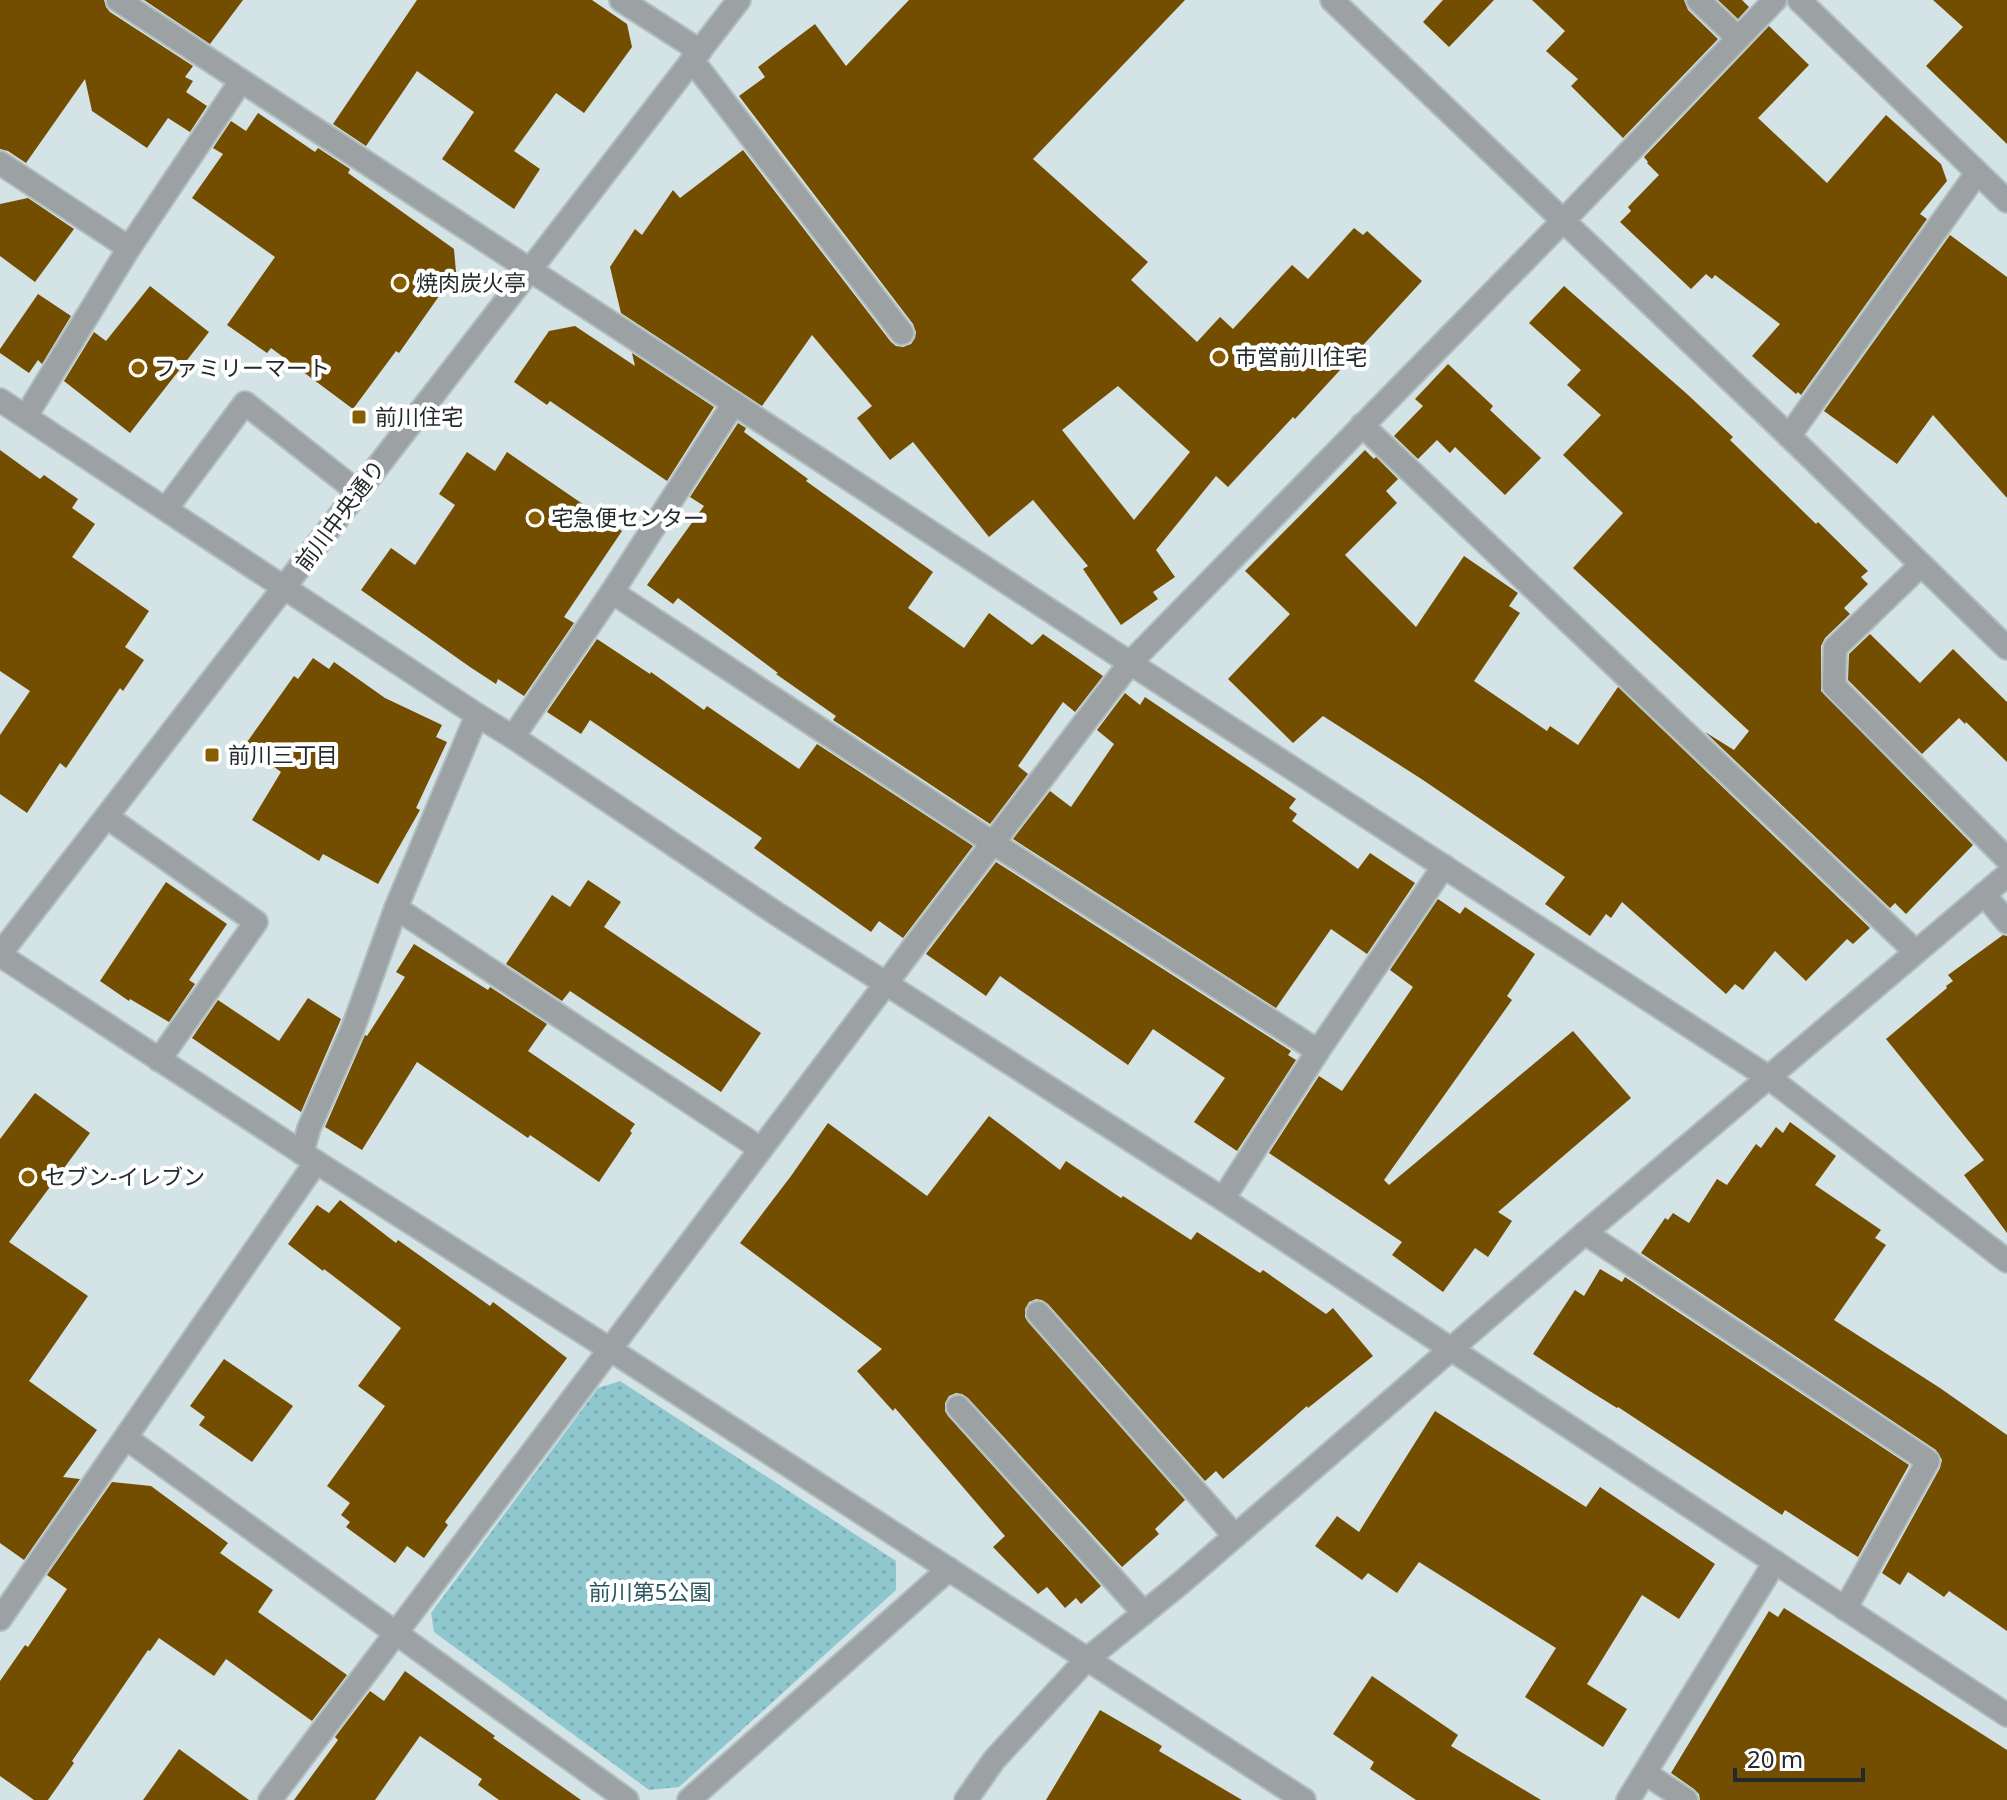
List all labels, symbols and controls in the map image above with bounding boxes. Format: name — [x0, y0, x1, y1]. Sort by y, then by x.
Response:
place label: 焼肉炭火亭 — [416, 267, 526, 297]
marker: 焼肉炭火亭 — [391, 274, 409, 292]
place label: 市営前川住宅 — [1235, 341, 1367, 371]
marker: 市営前川住宅 — [1210, 348, 1228, 366]
place label: ファミリーマート — [154, 352, 330, 382]
marker: ファミリーマート — [129, 359, 147, 377]
place label: 前川住宅 — [375, 401, 463, 431]
marker: 前川住宅 — [350, 408, 368, 426]
street label: 前川中央通り — [287, 453, 391, 576]
place label: 宅急便センター — [551, 502, 705, 532]
marker: 宅急便センター — [526, 509, 544, 527]
place label: 前川三丁目 — [228, 739, 338, 769]
marker: 前川三丁目 — [203, 746, 221, 764]
place label: セブン-イレブン — [44, 1161, 205, 1191]
marker: セブン-イレブン — [19, 1168, 37, 1186]
park label: 前川第5公園 — [589, 1576, 711, 1606]
scale bar — [1735, 1732, 1863, 1782]
text: 20 m — [1747, 1742, 1803, 1775]

